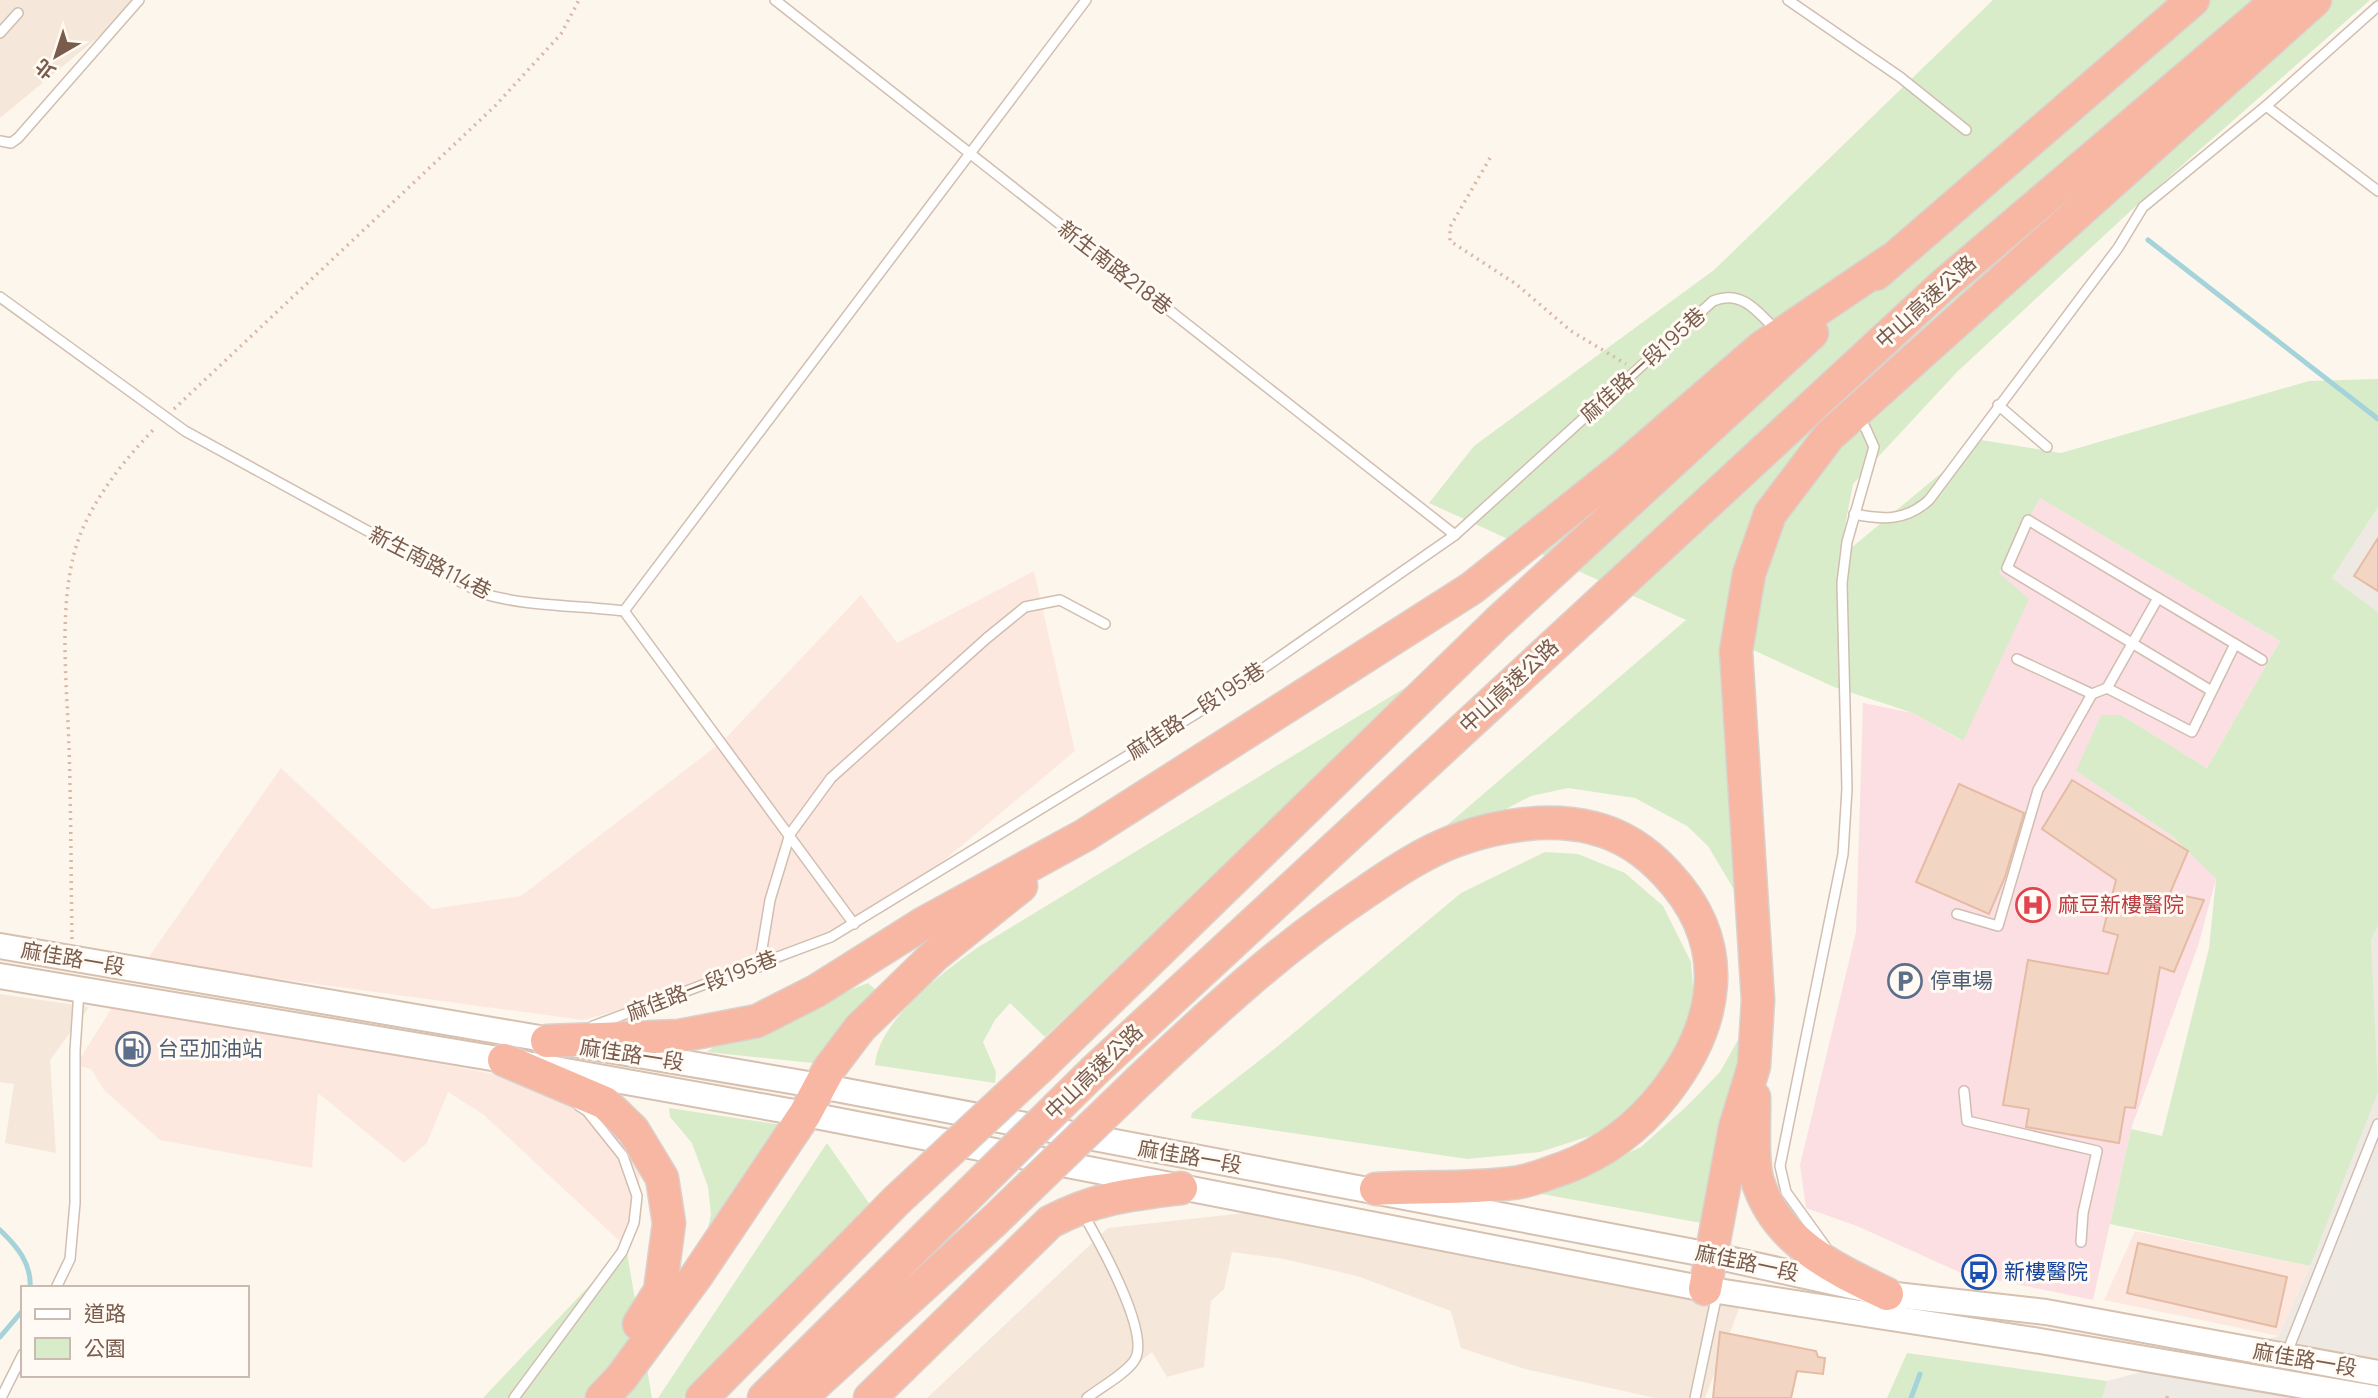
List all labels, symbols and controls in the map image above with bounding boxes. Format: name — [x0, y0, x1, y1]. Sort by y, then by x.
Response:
north arrow — [21, 21, 91, 91]
text: 北 — [30, 53, 61, 85]
street label: 新生南路218巷 — [1053, 214, 1178, 321]
street label: 中山高速公路 — [1869, 249, 1982, 354]
street label: 麻佳路一段195巷 — [1574, 301, 1711, 428]
street label: 新生南路114巷 — [365, 519, 496, 605]
street label: 中山高速公路 — [1453, 632, 1564, 738]
street label: 麻佳路一段195巷 — [1121, 655, 1270, 765]
hospital icon: 麻豆新樓醫院 — [2014, 886, 2052, 924]
place label: 麻豆新樓醫院 — [2058, 890, 2184, 918]
street label: 麻佳路一段 — [19, 935, 127, 981]
street label: 麻佳路一段195巷 — [622, 943, 781, 1027]
parking icon: 停車場 — [1886, 962, 1924, 1000]
place label: 停車場 — [1930, 966, 1993, 994]
street label: 中山高速公路 — [1038, 1017, 1148, 1125]
fuel station icon: 台亞加油站 — [114, 1030, 152, 1068]
street label: 麻佳路一段 — [578, 1032, 686, 1076]
place label: 台亞加油站 — [158, 1034, 263, 1062]
street label: 麻佳路一段 — [1136, 1133, 1244, 1179]
street label: 麻佳路一段 — [1693, 1237, 1801, 1287]
bus stop icon: 新樓醫院 — [1960, 1253, 1998, 1291]
place label: 新樓醫院 — [2004, 1257, 2088, 1285]
legend — [21, 1286, 248, 1377]
text: 道路 — [84, 1299, 126, 1327]
text: 公園 — [84, 1334, 126, 1362]
street label: 麻佳路一段 — [2251, 1336, 2359, 1382]

